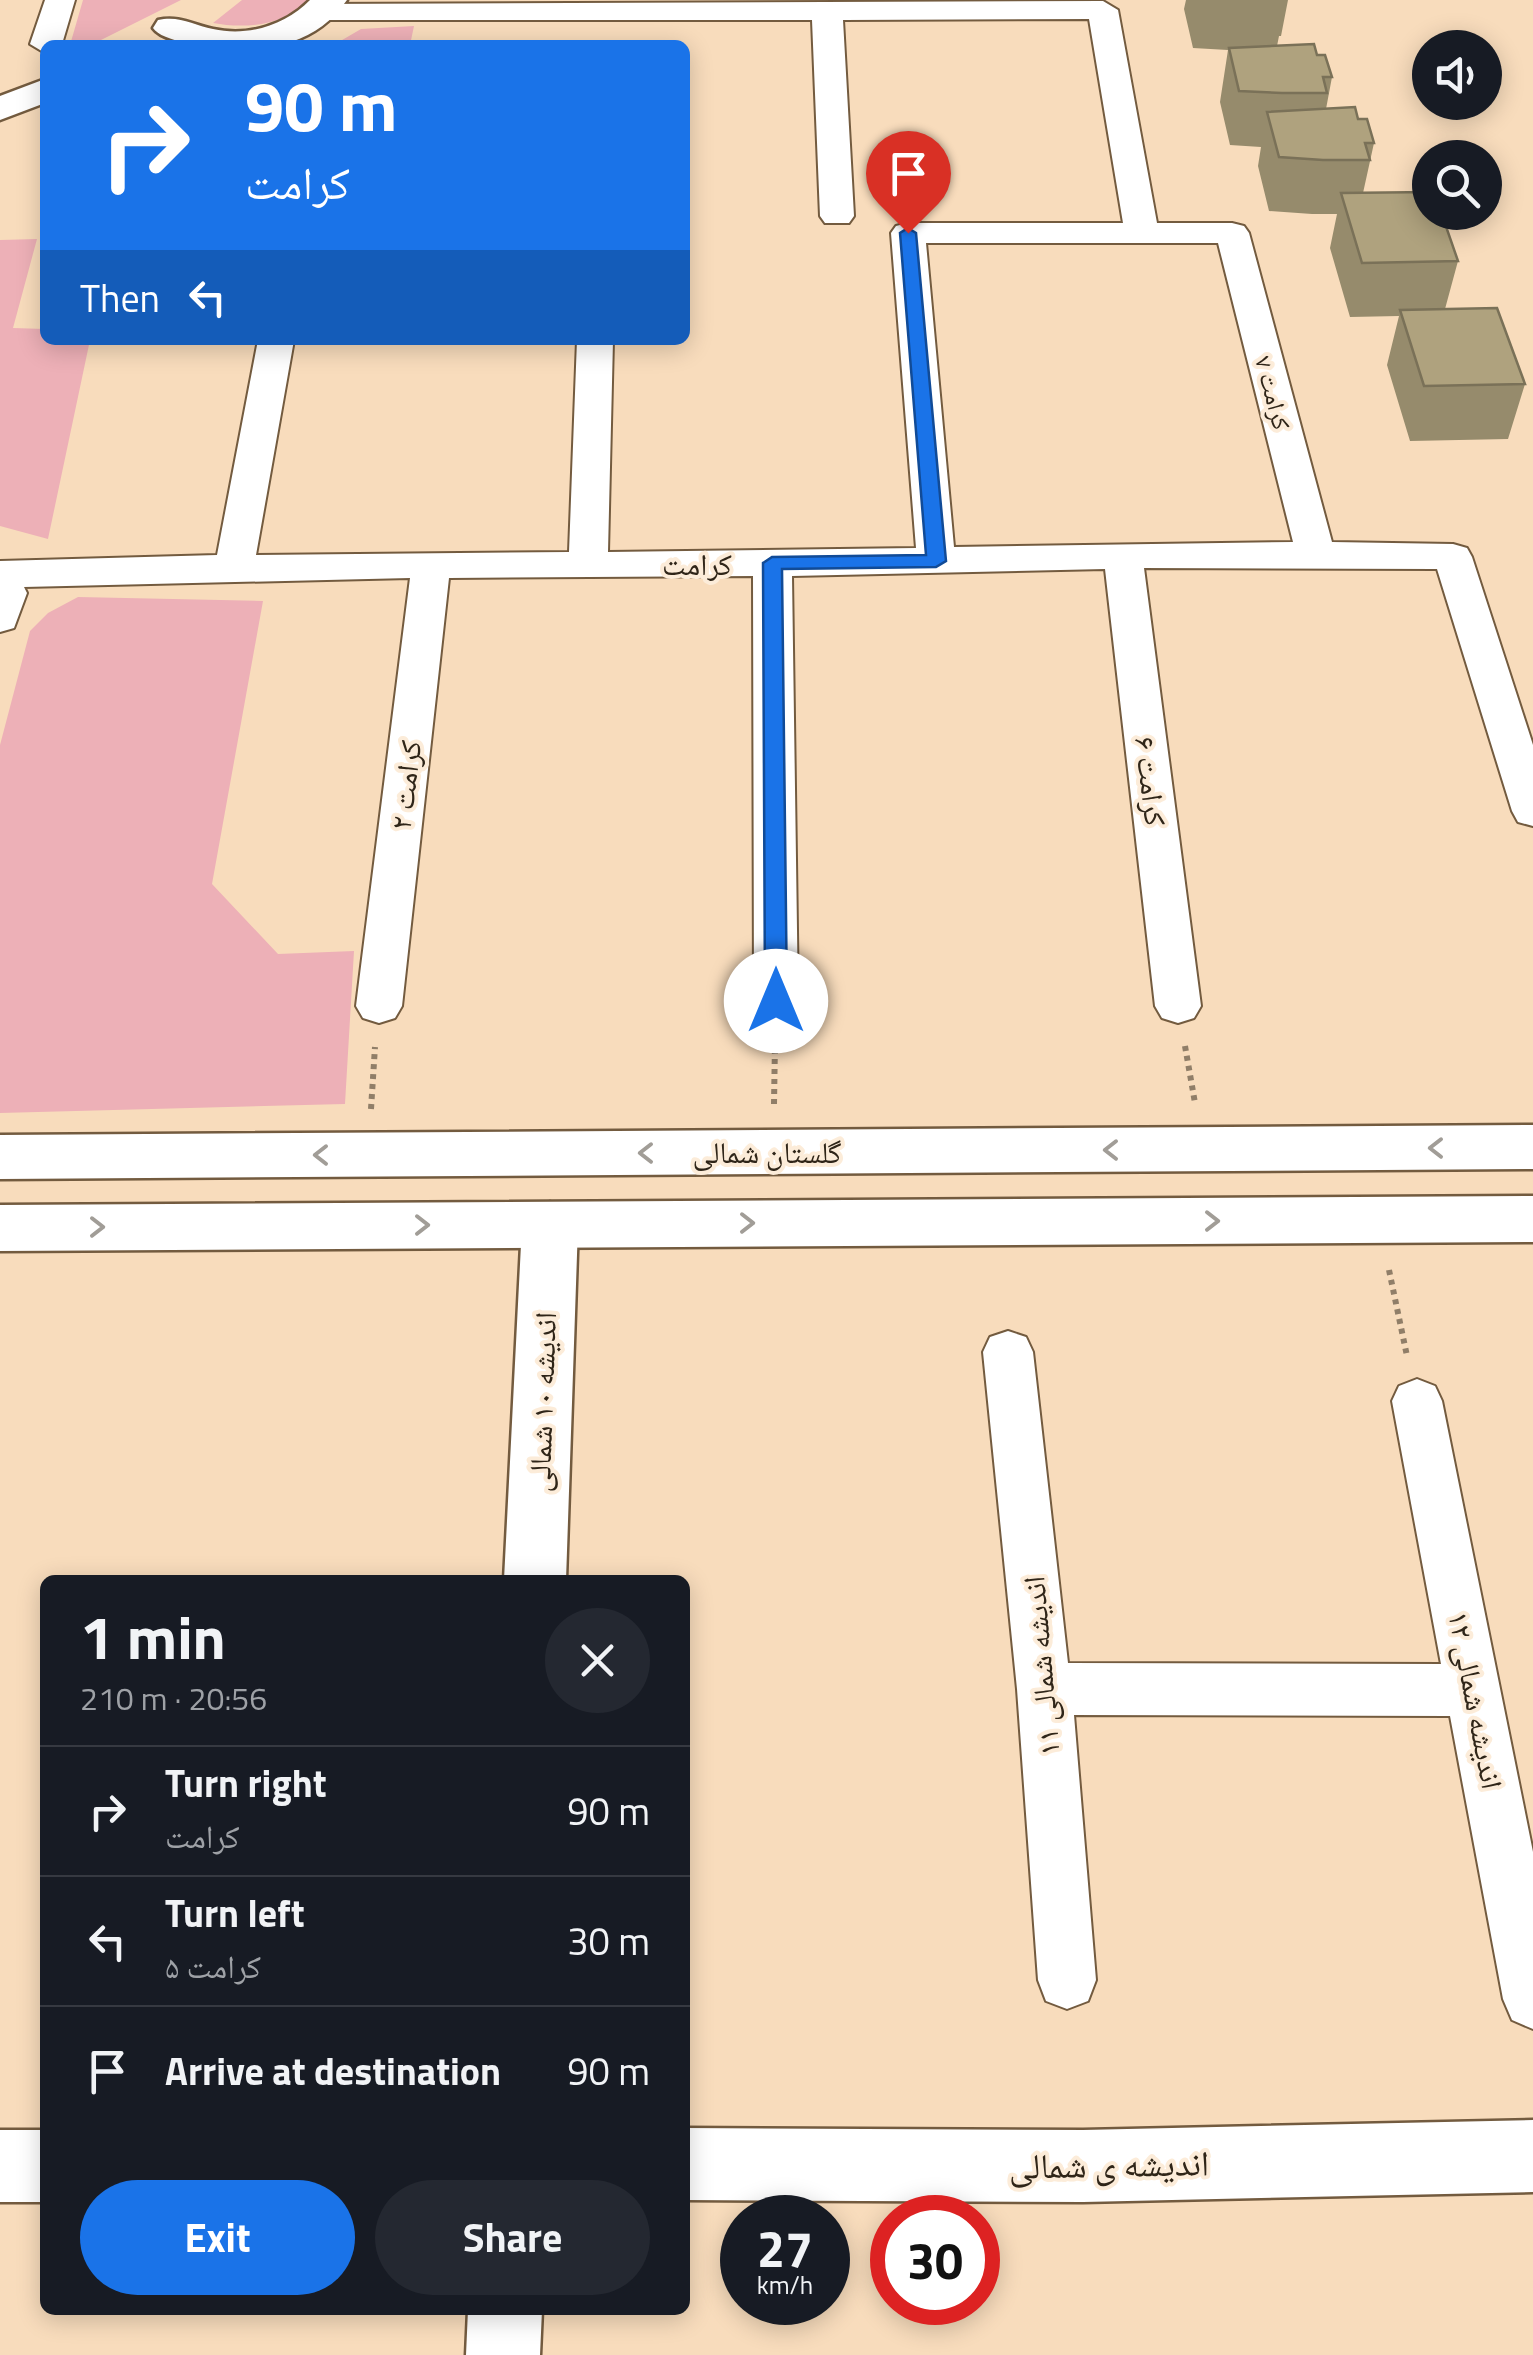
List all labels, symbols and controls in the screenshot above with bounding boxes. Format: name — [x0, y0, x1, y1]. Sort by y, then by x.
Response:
map controls — [1412, 30, 1502, 230]
button: sound — [1412, 30, 1502, 120]
text: 90 m — [245, 52, 398, 158]
icon: right — [80, 80, 210, 210]
pin — [866, 131, 951, 234]
button: search — [1412, 140, 1502, 230]
icon: arrive — [881, 146, 936, 201]
text: کرامت — [245, 148, 350, 216]
text: Then — [80, 269, 160, 327]
icon: left — [180, 270, 235, 325]
street label: کرامت ۷ — [1245, 352, 1301, 434]
street label: کرامت — [662, 541, 732, 587]
street label: کرامت ۶ — [1123, 734, 1179, 828]
street label: کرامت ۲ — [377, 738, 433, 832]
position arrow — [724, 949, 828, 1053]
street label: گلستان شمالی — [693, 1129, 841, 1175]
one-way arrow — [1427, 1137, 1443, 1158]
one-way arrow — [1102, 1139, 1118, 1160]
one-way arrow — [637, 1142, 652, 1164]
one-way arrow — [312, 1144, 328, 1166]
one-way arrow — [1206, 1210, 1221, 1232]
one-way arrow — [740, 1212, 756, 1234]
one-way arrow — [416, 1214, 431, 1236]
one-way arrow — [90, 1216, 106, 1238]
street label: اندیشه ۱۰ شمالی — [516, 1311, 568, 1493]
street label: اندیشه شمالی ۱۱ — [1010, 1574, 1072, 1758]
text: 1 min — [80, 1591, 226, 1682]
street label: اندیشه شمالی ۱۲ — [1436, 1607, 1516, 1793]
button: close — [545, 1608, 650, 1713]
text: 210 m · 20:56 — [80, 1674, 267, 1722]
text: Turn right — [165, 1754, 327, 1812]
text: 90 m — [567, 1782, 650, 1840]
icon: right — [80, 1784, 135, 1839]
text: کرامت — [165, 1812, 240, 1860]
text: Turn left — [165, 1884, 305, 1942]
text: 30 m — [567, 1912, 650, 1970]
icon: left — [80, 1914, 135, 1969]
text: کرامت ۵ — [165, 1942, 261, 1990]
text: Arrive at destination — [165, 2042, 501, 2100]
text: 90 m — [567, 2042, 650, 2100]
icon: arrive — [80, 2044, 135, 2099]
street label: اندیشه ی شمالی — [1008, 2135, 1210, 2193]
button: Exit — [80, 2180, 355, 2295]
button: Share — [375, 2180, 650, 2295]
speed limit sign: 30 — [870, 2195, 1000, 2325]
text: 27 — [757, 2210, 813, 2286]
text: km/h — [757, 2266, 813, 2304]

